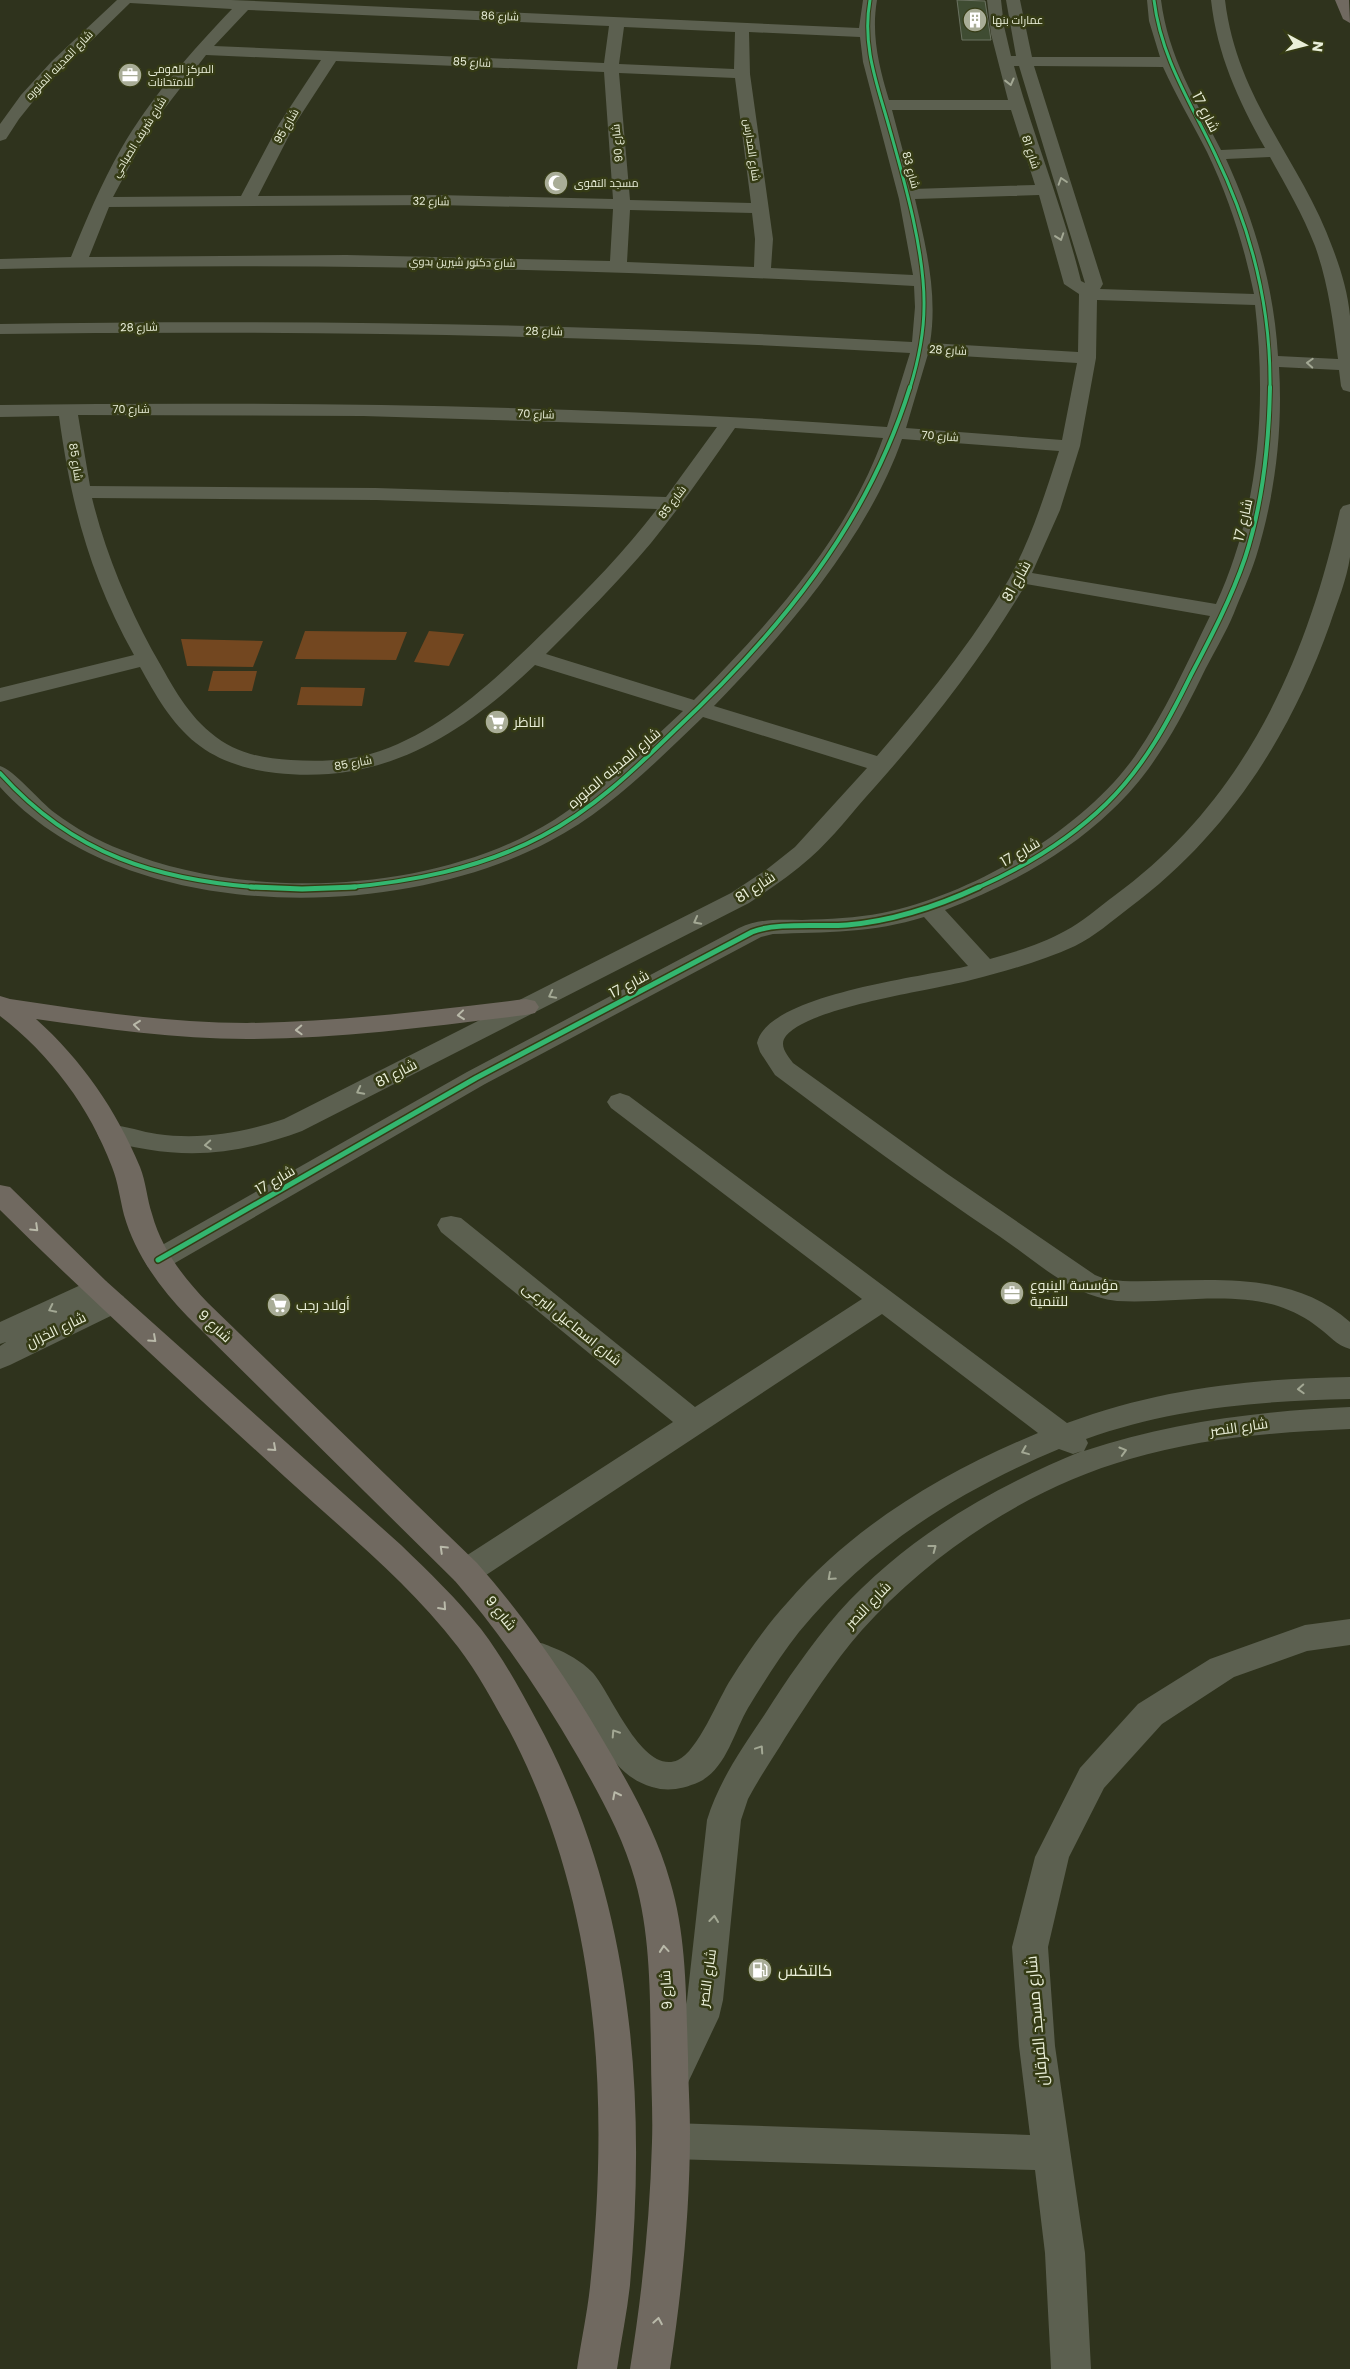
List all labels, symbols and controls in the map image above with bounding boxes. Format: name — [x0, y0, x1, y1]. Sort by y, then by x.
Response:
street label: شارع 86 — [481, 7, 519, 25]
building icon: عمارات بنها — [962, 7, 988, 33]
place label: عمارات بنها — [992, 12, 1043, 28]
north arrow — [1280, 20, 1330, 70]
street label: شارع المدينه المنوره — [22, 27, 96, 103]
text: N — [1307, 40, 1328, 53]
street label: شارع 85 — [453, 53, 491, 71]
place label: المركز القومى للامتحانات — [148, 61, 214, 90]
office icon: المركز القومى للامتحانات — [117, 62, 143, 88]
one-way arrow — [1004, 77, 1015, 86]
street label: شارع 17 — [1187, 88, 1225, 136]
street label: شارع شريف الصباحي — [108, 94, 171, 181]
street label: شارع 95 — [270, 106, 302, 146]
street label: شارع المدارس — [740, 118, 764, 182]
street label: شارع 90 — [607, 123, 627, 163]
street label: شارع 81 — [1018, 133, 1044, 171]
street label: شارع 83 — [898, 150, 924, 190]
mosque icon: مسجد التقوى — [543, 170, 569, 196]
place label: مسجد التقوى — [574, 175, 638, 191]
one-way arrow — [1058, 177, 1068, 185]
street label: شارع 32 — [412, 193, 450, 209]
one-way arrow — [1054, 232, 1064, 240]
street label: شارع دكتور شيرين بدوي — [409, 253, 515, 272]
street label: شارع 28 — [120, 319, 158, 335]
street label: شارع 28 — [525, 323, 563, 339]
street label: شارع 28 — [929, 341, 967, 359]
one-way arrow — [1306, 358, 1314, 369]
street label: شارع 70 — [112, 401, 150, 417]
street label: شارع 70 — [517, 405, 555, 423]
street label: شارع 70 — [921, 427, 959, 445]
street label: شارع 85 — [65, 442, 87, 482]
street label: شارع 85 — [654, 482, 690, 522]
street label: شارع 17 — [1228, 497, 1258, 543]
street label: شارع 81 — [997, 557, 1035, 605]
supermarket icon: الناظر — [484, 709, 510, 735]
place label: الناظر — [513, 712, 544, 732]
street label: شارع المدينه المنوره — [563, 723, 665, 813]
street label: شارع 85 — [333, 752, 373, 774]
street label: شارع 17 — [996, 833, 1044, 871]
street label: شارع 81 — [731, 867, 779, 907]
one-way arrow — [693, 915, 702, 925]
street label: شارع 17 — [605, 965, 653, 1003]
one-way arrow — [548, 989, 557, 999]
one-way arrow — [456, 1009, 464, 1020]
one-way arrow — [132, 1020, 140, 1031]
one-way arrow — [295, 1025, 302, 1035]
street label: شارع 81 — [372, 1054, 420, 1092]
one-way arrow — [356, 1085, 365, 1095]
one-way arrow — [204, 1140, 212, 1151]
street label: شارع 17 — [251, 1161, 299, 1199]
one-way arrow — [29, 1222, 38, 1231]
place label: مؤسسة الينبوع للتنمية — [1030, 1275, 1118, 1311]
street label: شارع اسماعيل البرعى — [518, 1278, 626, 1370]
office icon: مؤسسة الينبوع للتنمية — [999, 1280, 1025, 1306]
supermarket icon: أولاد رجب — [266, 1292, 292, 1318]
place label: أولاد رجب — [296, 1295, 350, 1315]
one-way arrow — [48, 1303, 57, 1313]
street label: شارع 9 — [194, 1305, 236, 1347]
street label: شارع الخزان — [23, 1307, 89, 1353]
one-way arrow — [147, 1333, 156, 1342]
one-way arrow — [1297, 1384, 1305, 1394]
street label: شارع النصر — [1208, 1413, 1269, 1441]
one-way arrow — [268, 1442, 277, 1451]
one-way arrow — [1021, 1444, 1030, 1455]
one-way arrow — [1119, 1446, 1127, 1456]
one-way arrow — [927, 1545, 936, 1553]
one-way arrow — [440, 1546, 449, 1555]
one-way arrow — [828, 1571, 837, 1580]
street label: شارع النصر — [840, 1577, 895, 1634]
street label: شارع 9 — [481, 1591, 521, 1635]
one-way arrow — [437, 1602, 446, 1611]
one-way arrow — [611, 1730, 621, 1739]
one-way arrow — [754, 1745, 763, 1755]
one-way arrow — [612, 1792, 622, 1801]
one-way arrow — [708, 1915, 719, 1923]
one-way arrow — [658, 1945, 669, 1953]
street label: شارع النصر — [693, 1948, 721, 2009]
street label: شارع مسجد الفرقان — [1019, 1955, 1054, 2087]
fuel station icon: كالتكس — [747, 1957, 773, 1983]
place label: كالتكس — [778, 1959, 832, 1982]
street label: شارع 9 — [655, 1970, 677, 2010]
one-way arrow — [652, 2317, 662, 2325]

